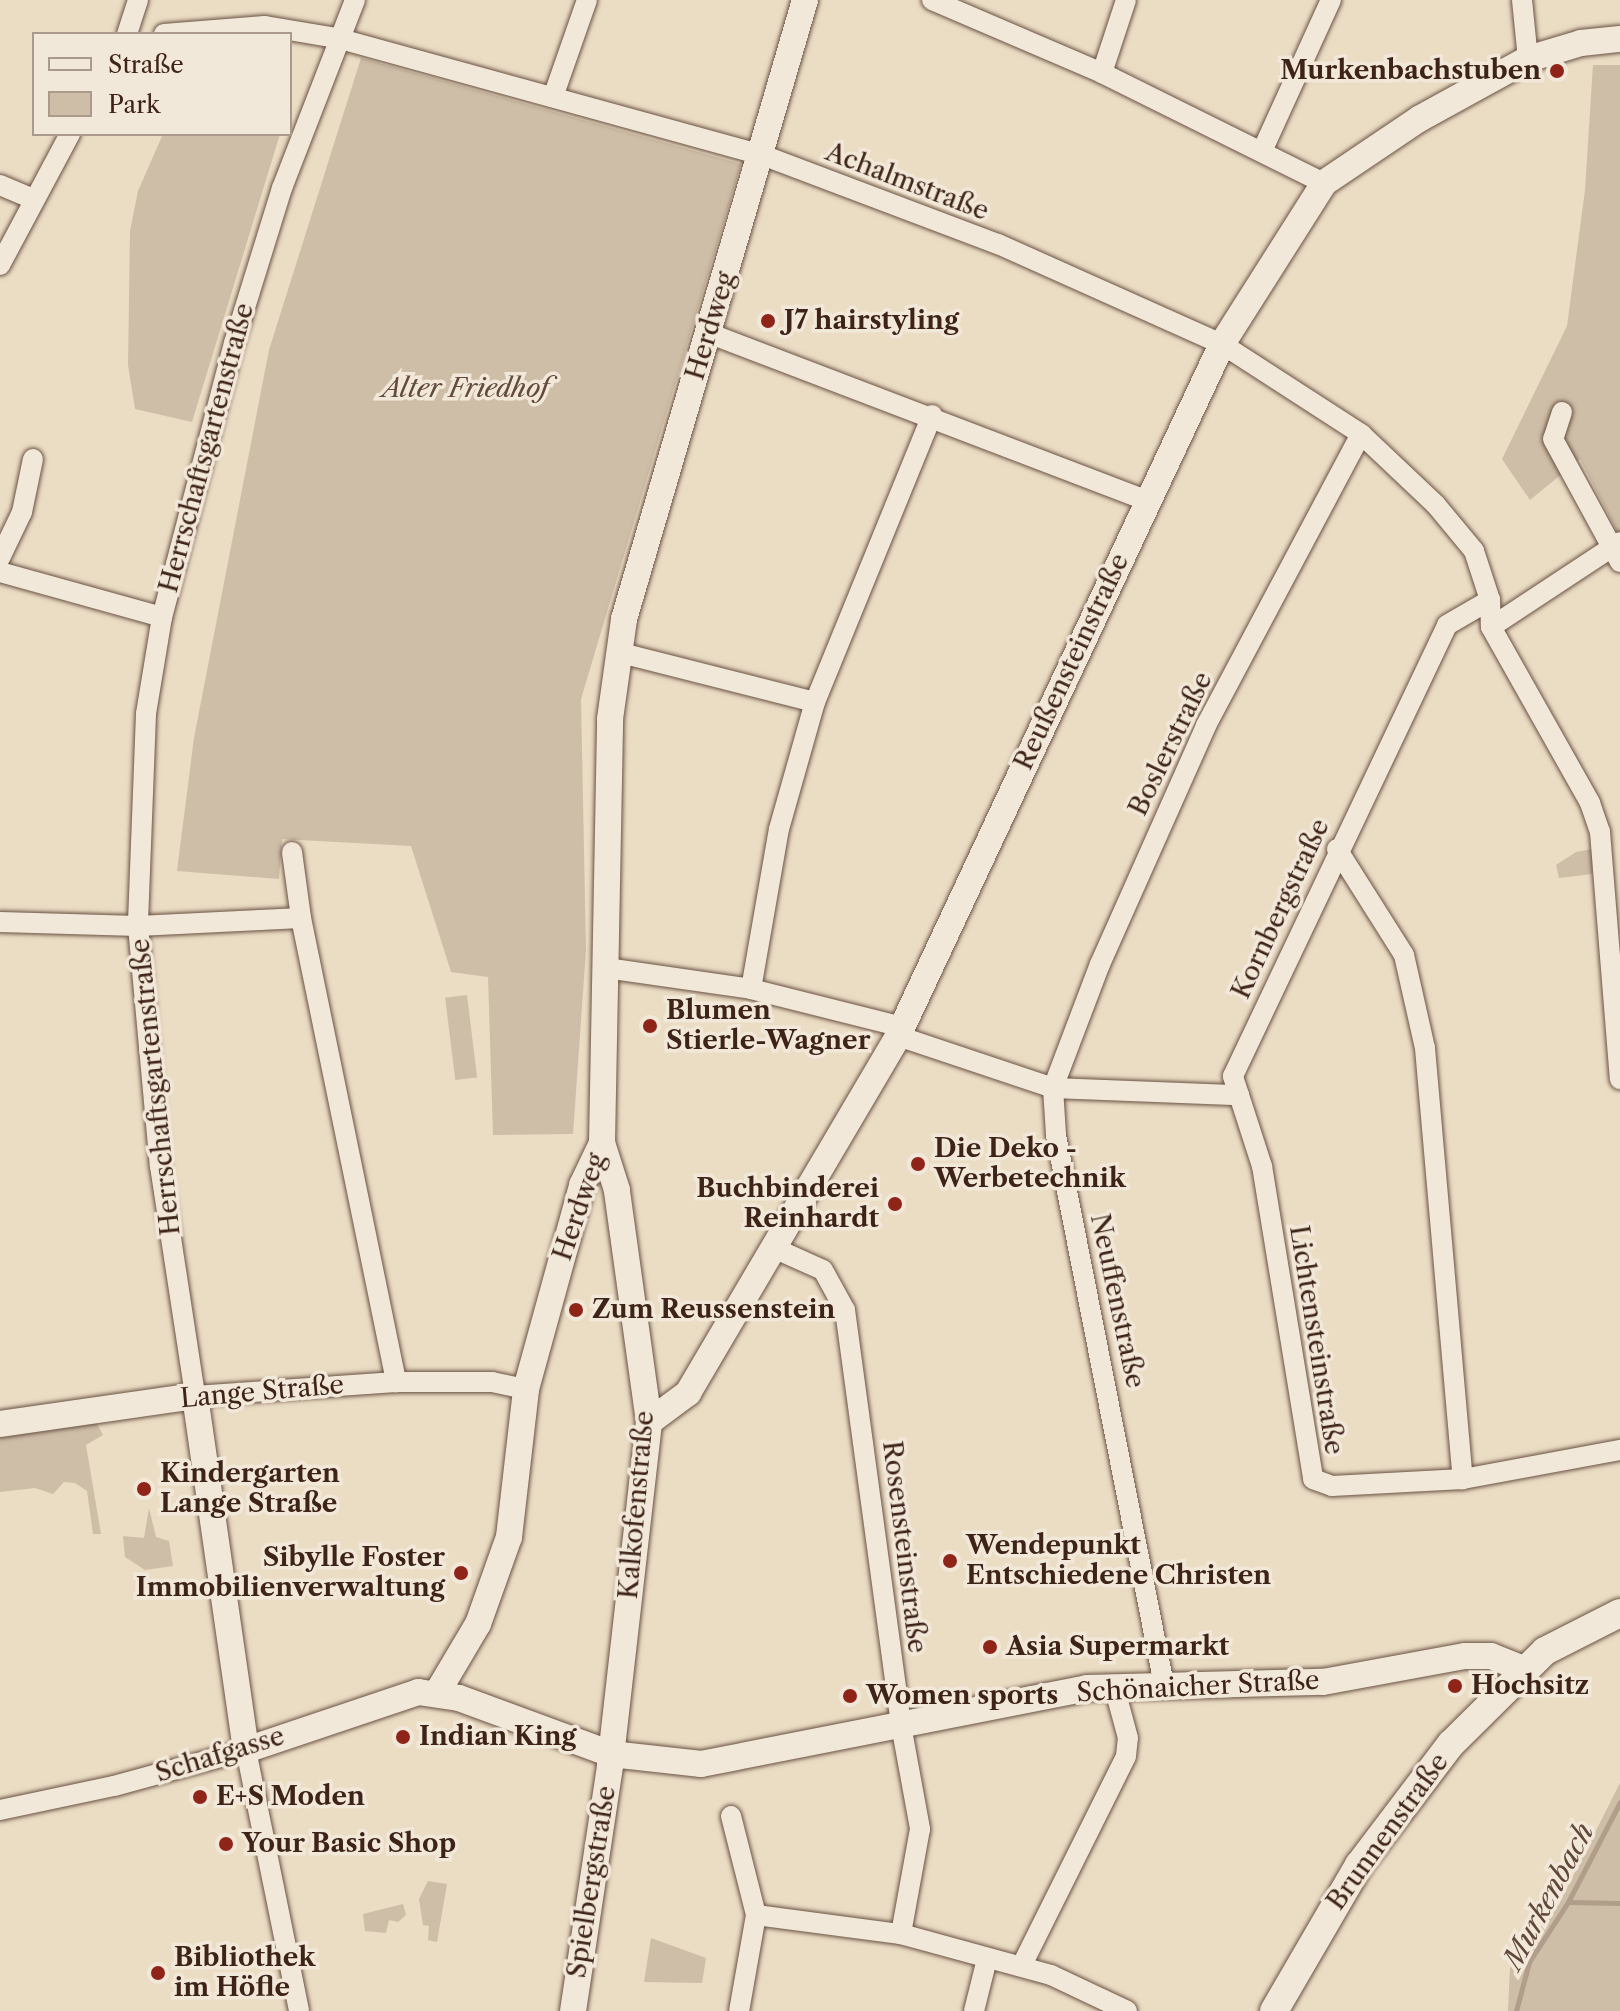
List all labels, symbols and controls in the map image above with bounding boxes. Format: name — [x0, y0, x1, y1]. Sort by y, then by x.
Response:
legend — [32, 32, 292, 136]
text: Straße — [108, 50, 184, 79]
place label: Murkenbachstuben — [1280, 55, 1541, 87]
marker: Murkenbachstuben — [1548, 62, 1566, 80]
text: Park — [108, 90, 160, 119]
street label: Achalmstraße — [821, 137, 993, 227]
street label: Herdweg — [680, 268, 742, 384]
street label: Herrschaftsgartenstraße — [153, 300, 261, 596]
place label: J7 hairstyling — [784, 305, 959, 337]
marker: J7 hairstyling — [759, 312, 777, 330]
park label: Alter Friedhof — [382, 373, 548, 405]
street label: Reußensteinstraße — [1008, 549, 1136, 775]
street label: Boslerstraße — [1123, 667, 1219, 821]
street label: Kornbergstraße — [1226, 814, 1336, 1004]
street label: Herrschaftsgartenstraße — [125, 937, 187, 1237]
place label: Blumen Stierle-Wagner — [666, 995, 870, 1056]
marker: Blumen Stierle-Wagner — [641, 1017, 659, 1035]
place label: Die Deko - Werbetechnik — [934, 1133, 1126, 1194]
street label: Herdweg — [547, 1149, 613, 1265]
marker: Die Deko - Werbetechnik — [909, 1155, 927, 1173]
place label: Buchbinderei Reinhardt — [696, 1173, 879, 1234]
marker: Buchbinderei Reinhardt — [886, 1195, 904, 1213]
street label: Neuffenstraße — [1083, 1211, 1151, 1391]
street label: Lichtensteinstraße — [1282, 1223, 1350, 1457]
place label: Zum Reussenstein — [592, 1294, 835, 1326]
marker: Zum Reussenstein — [567, 1301, 585, 1319]
street label: Lange Straße — [179, 1369, 345, 1415]
street label: Kalkofenstraße — [613, 1410, 661, 1600]
street label: Rosensteinstraße — [876, 1439, 932, 1655]
place label: Kindergarten Lange Straße — [160, 1458, 340, 1520]
marker: Kindergarten Lange Straße — [135, 1480, 153, 1498]
place label: Wendepunkt Entschiedene Christen — [966, 1530, 1271, 1592]
place label: Sibylle Foster Immobilienverwaltung — [136, 1542, 445, 1604]
marker: Wendepunkt Entschiedene Christen — [941, 1552, 959, 1570]
marker: Sibylle Foster Immobilienverwaltung — [452, 1564, 470, 1582]
place label: Asia Supermarkt — [1006, 1631, 1229, 1663]
marker: Asia Supermarkt — [981, 1638, 999, 1656]
street label: Schönaicher Straße — [1076, 1665, 1320, 1709]
place label: Hochsitz — [1471, 1670, 1589, 1702]
marker: Hochsitz — [1446, 1677, 1464, 1695]
place label: Women sports — [866, 1680, 1058, 1712]
marker: Women sports — [841, 1687, 859, 1705]
street label: Schafgasse — [152, 1721, 288, 1789]
place label: Indian King — [419, 1721, 577, 1753]
marker: Indian King — [394, 1728, 412, 1746]
street label: Brunnenstraße — [1321, 1748, 1455, 1916]
place label: E+S Moden — [216, 1781, 365, 1813]
street label: Spielbergstraße — [561, 1784, 623, 1980]
marker: E+S Moden — [191, 1788, 209, 1806]
water label: Murkenbach — [1495, 1817, 1601, 1975]
place label: Your Basic Shop — [242, 1828, 456, 1860]
marker: Your Basic Shop — [217, 1835, 235, 1853]
place label: Bibliothek im Höfle — [174, 1942, 315, 2004]
marker: Bibliothek im Höfle — [149, 1964, 167, 1982]

